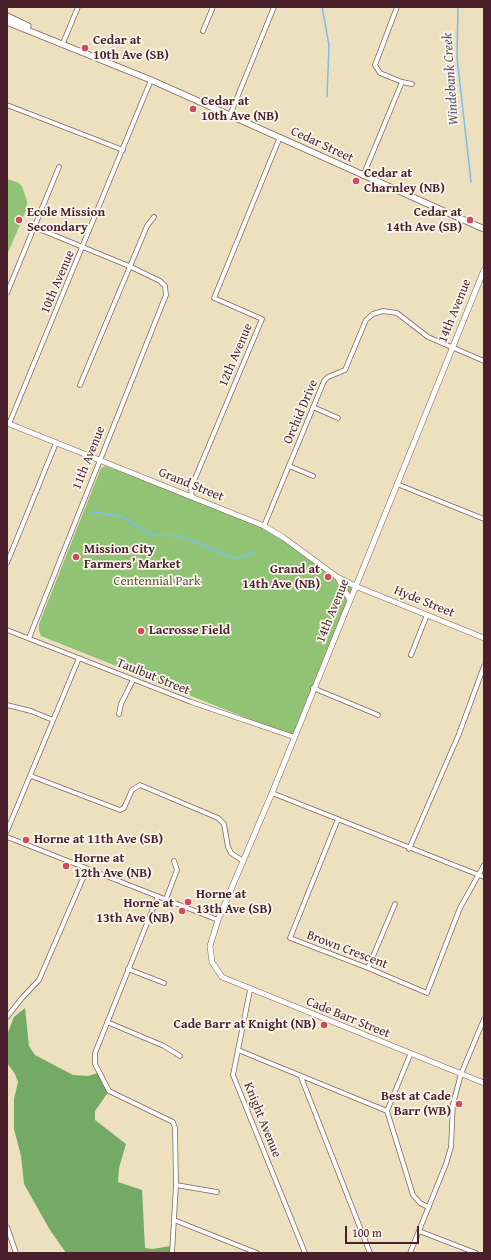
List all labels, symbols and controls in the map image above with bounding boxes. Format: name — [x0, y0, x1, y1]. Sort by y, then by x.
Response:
water label: Windebank Creek — [439, 32, 463, 126]
place label: Cedar at 10th Ave (SB) — [93, 33, 169, 64]
marker: Cedar at 10th Ave (SB) — [80, 43, 90, 53]
place label: Cedar at 10th Ave (NB) — [201, 94, 279, 125]
marker: Cedar at 10th Ave (NB) — [188, 104, 198, 114]
street label: Cedar Street — [288, 124, 356, 166]
place label: Cedar at Charnley (NB) — [364, 166, 445, 197]
marker: Cedar at Charnley (NB) — [351, 176, 361, 186]
place label: Ecole Mission Secondary — [27, 205, 105, 236]
place label: Cedar at 14th Ave (SB) — [386, 205, 462, 236]
marker: Ecole Mission Secondary — [14, 215, 24, 225]
marker: Cedar at 14th Ave (SB) — [465, 215, 475, 225]
street label: 10th Avenue — [38, 248, 78, 316]
street label: 14th Avenue — [435, 277, 475, 345]
street label: 12th Avenue — [216, 321, 256, 389]
street label: Orchid Drive — [280, 377, 322, 447]
street label: 11th Avenue — [69, 424, 109, 492]
street label: Grand Street — [156, 465, 226, 505]
place label: Mission City Farmers’ Market — [84, 542, 181, 573]
marker: Mission City Farmers’ Market — [71, 552, 81, 562]
place label: Grand at 14th Ave (NB) — [242, 562, 320, 593]
marker: Grand at 14th Ave (NB) — [323, 572, 333, 582]
park label: Centennial Park — [113, 574, 201, 590]
street label: 14th Avenue — [313, 577, 353, 645]
street label: Hyde Street — [391, 583, 457, 621]
place label: Lacrosse Field — [149, 623, 230, 639]
marker: Lacrosse Field — [136, 626, 146, 636]
street label: Taulbut Street — [114, 655, 192, 699]
place label: Horne at 11th Ave (SB) — [34, 832, 163, 848]
marker: Horne at 11th Ave (SB) — [21, 835, 31, 845]
place label: Horne at 12th Ave (NB) — [74, 851, 152, 882]
marker: Horne at 12th Ave (NB) — [61, 861, 71, 871]
place label: Horne at 13th Ave (SB) — [196, 887, 272, 918]
place label: Horne at 13th Ave (NB) — [96, 896, 174, 927]
marker: Horne at 13th Ave (SB) — [183, 897, 193, 907]
marker: Horne at 13th Ave (NB) — [177, 906, 187, 916]
street label: Brown Crescent — [304, 927, 390, 973]
street label: Cade Barr Street — [304, 994, 392, 1042]
place label: Cade Barr at Knight (NB) — [174, 1017, 316, 1033]
marker: Cade Barr at Knight (NB) — [319, 1020, 329, 1030]
street label: Knight Avenue — [240, 1080, 284, 1160]
place label: Best at Cade Barr (WB) — [381, 1089, 451, 1120]
marker: Best at Cade Barr (WB) — [454, 1099, 464, 1109]
scale bar — [347, 1218, 421, 1244]
text: 100 m — [352, 1224, 382, 1241]

